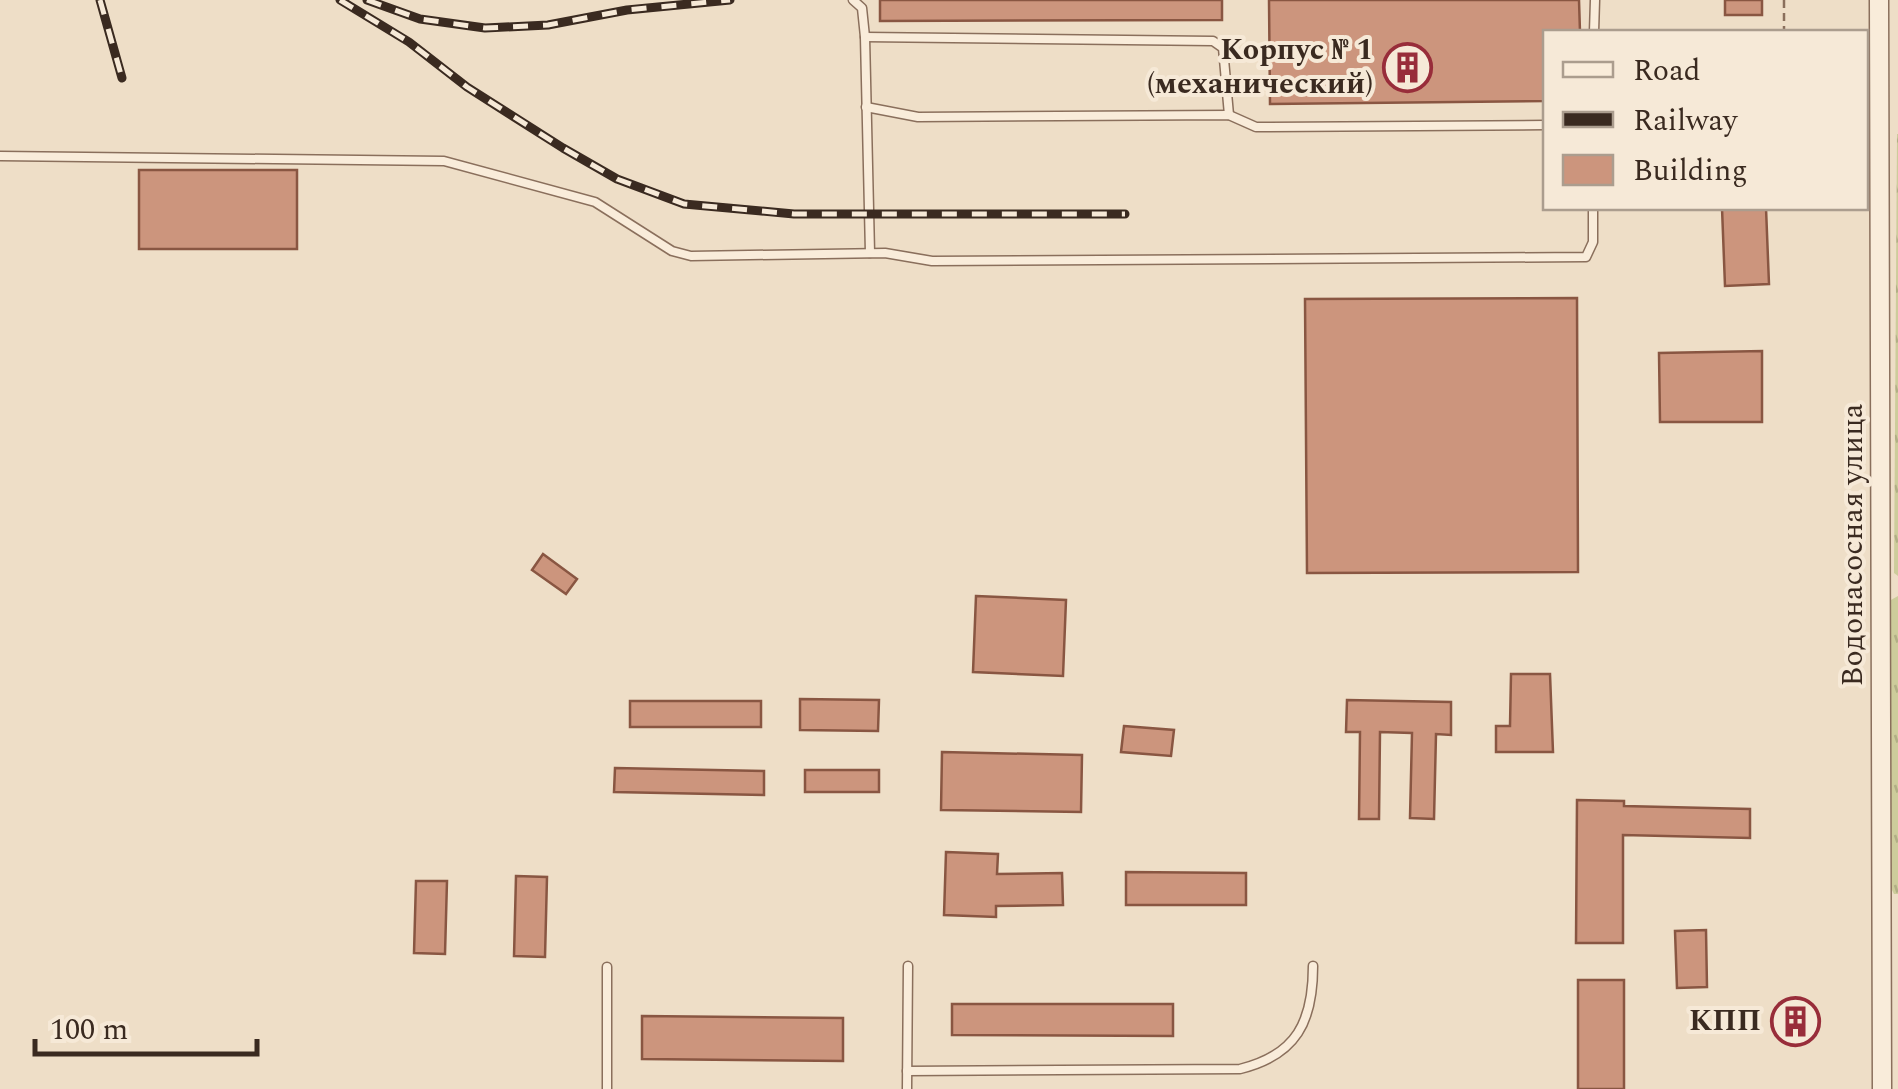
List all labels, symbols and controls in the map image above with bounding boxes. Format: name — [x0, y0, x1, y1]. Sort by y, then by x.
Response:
place label: Корпус № 1 (механический) — [1147, 27, 1373, 107]
legend — [1543, 30, 1868, 210]
building icon: Корпус № 1 (механический) — [1382, 41, 1434, 93]
text: Road — [1633, 48, 1701, 94]
text: Railway — [1633, 98, 1739, 144]
text: Building — [1633, 148, 1748, 194]
street label: Водонасосная улица — [1830, 403, 1876, 686]
scale bar — [35, 994, 258, 1056]
building icon: КПП — [1770, 995, 1822, 1047]
place label: КПП — [1689, 998, 1761, 1044]
text: 100 m — [50, 1007, 128, 1053]

